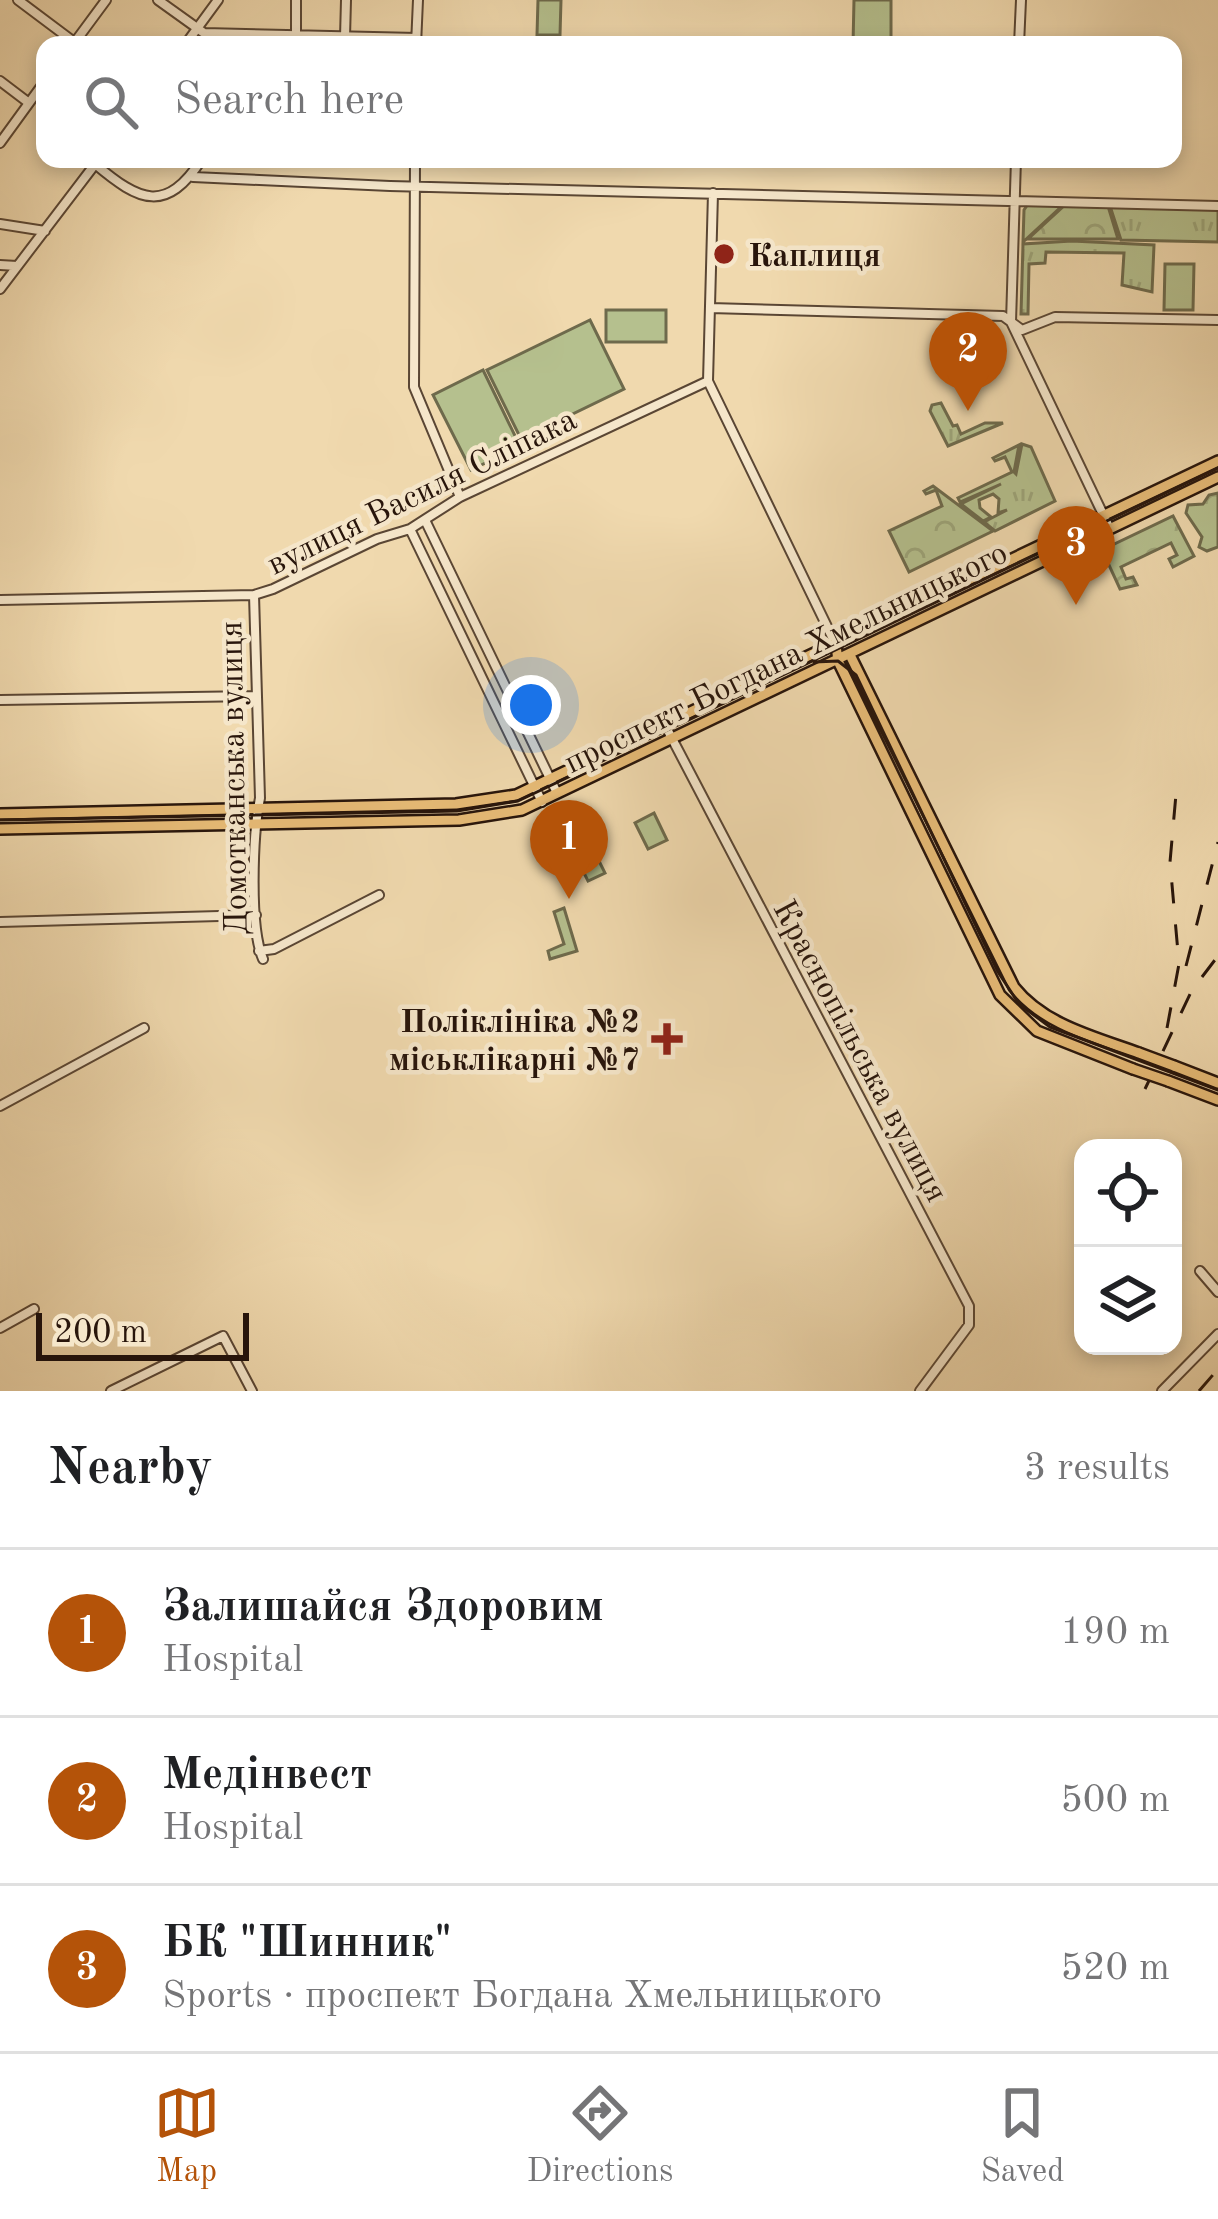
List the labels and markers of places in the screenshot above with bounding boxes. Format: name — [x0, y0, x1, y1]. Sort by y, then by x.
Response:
marker: Каплиця — [711, 241, 737, 267]
place label: Каплиця — [748, 241, 881, 274]
pin: 2 — [929, 312, 1007, 411]
pin: 3 — [1037, 506, 1115, 605]
pin: 1 — [530, 800, 608, 899]
place label: Поліклініка №2 міськлікарні №7 — [389, 1007, 640, 1078]
marker: Поліклініка №2 міськлікарні №7 — [651, 1023, 683, 1055]

